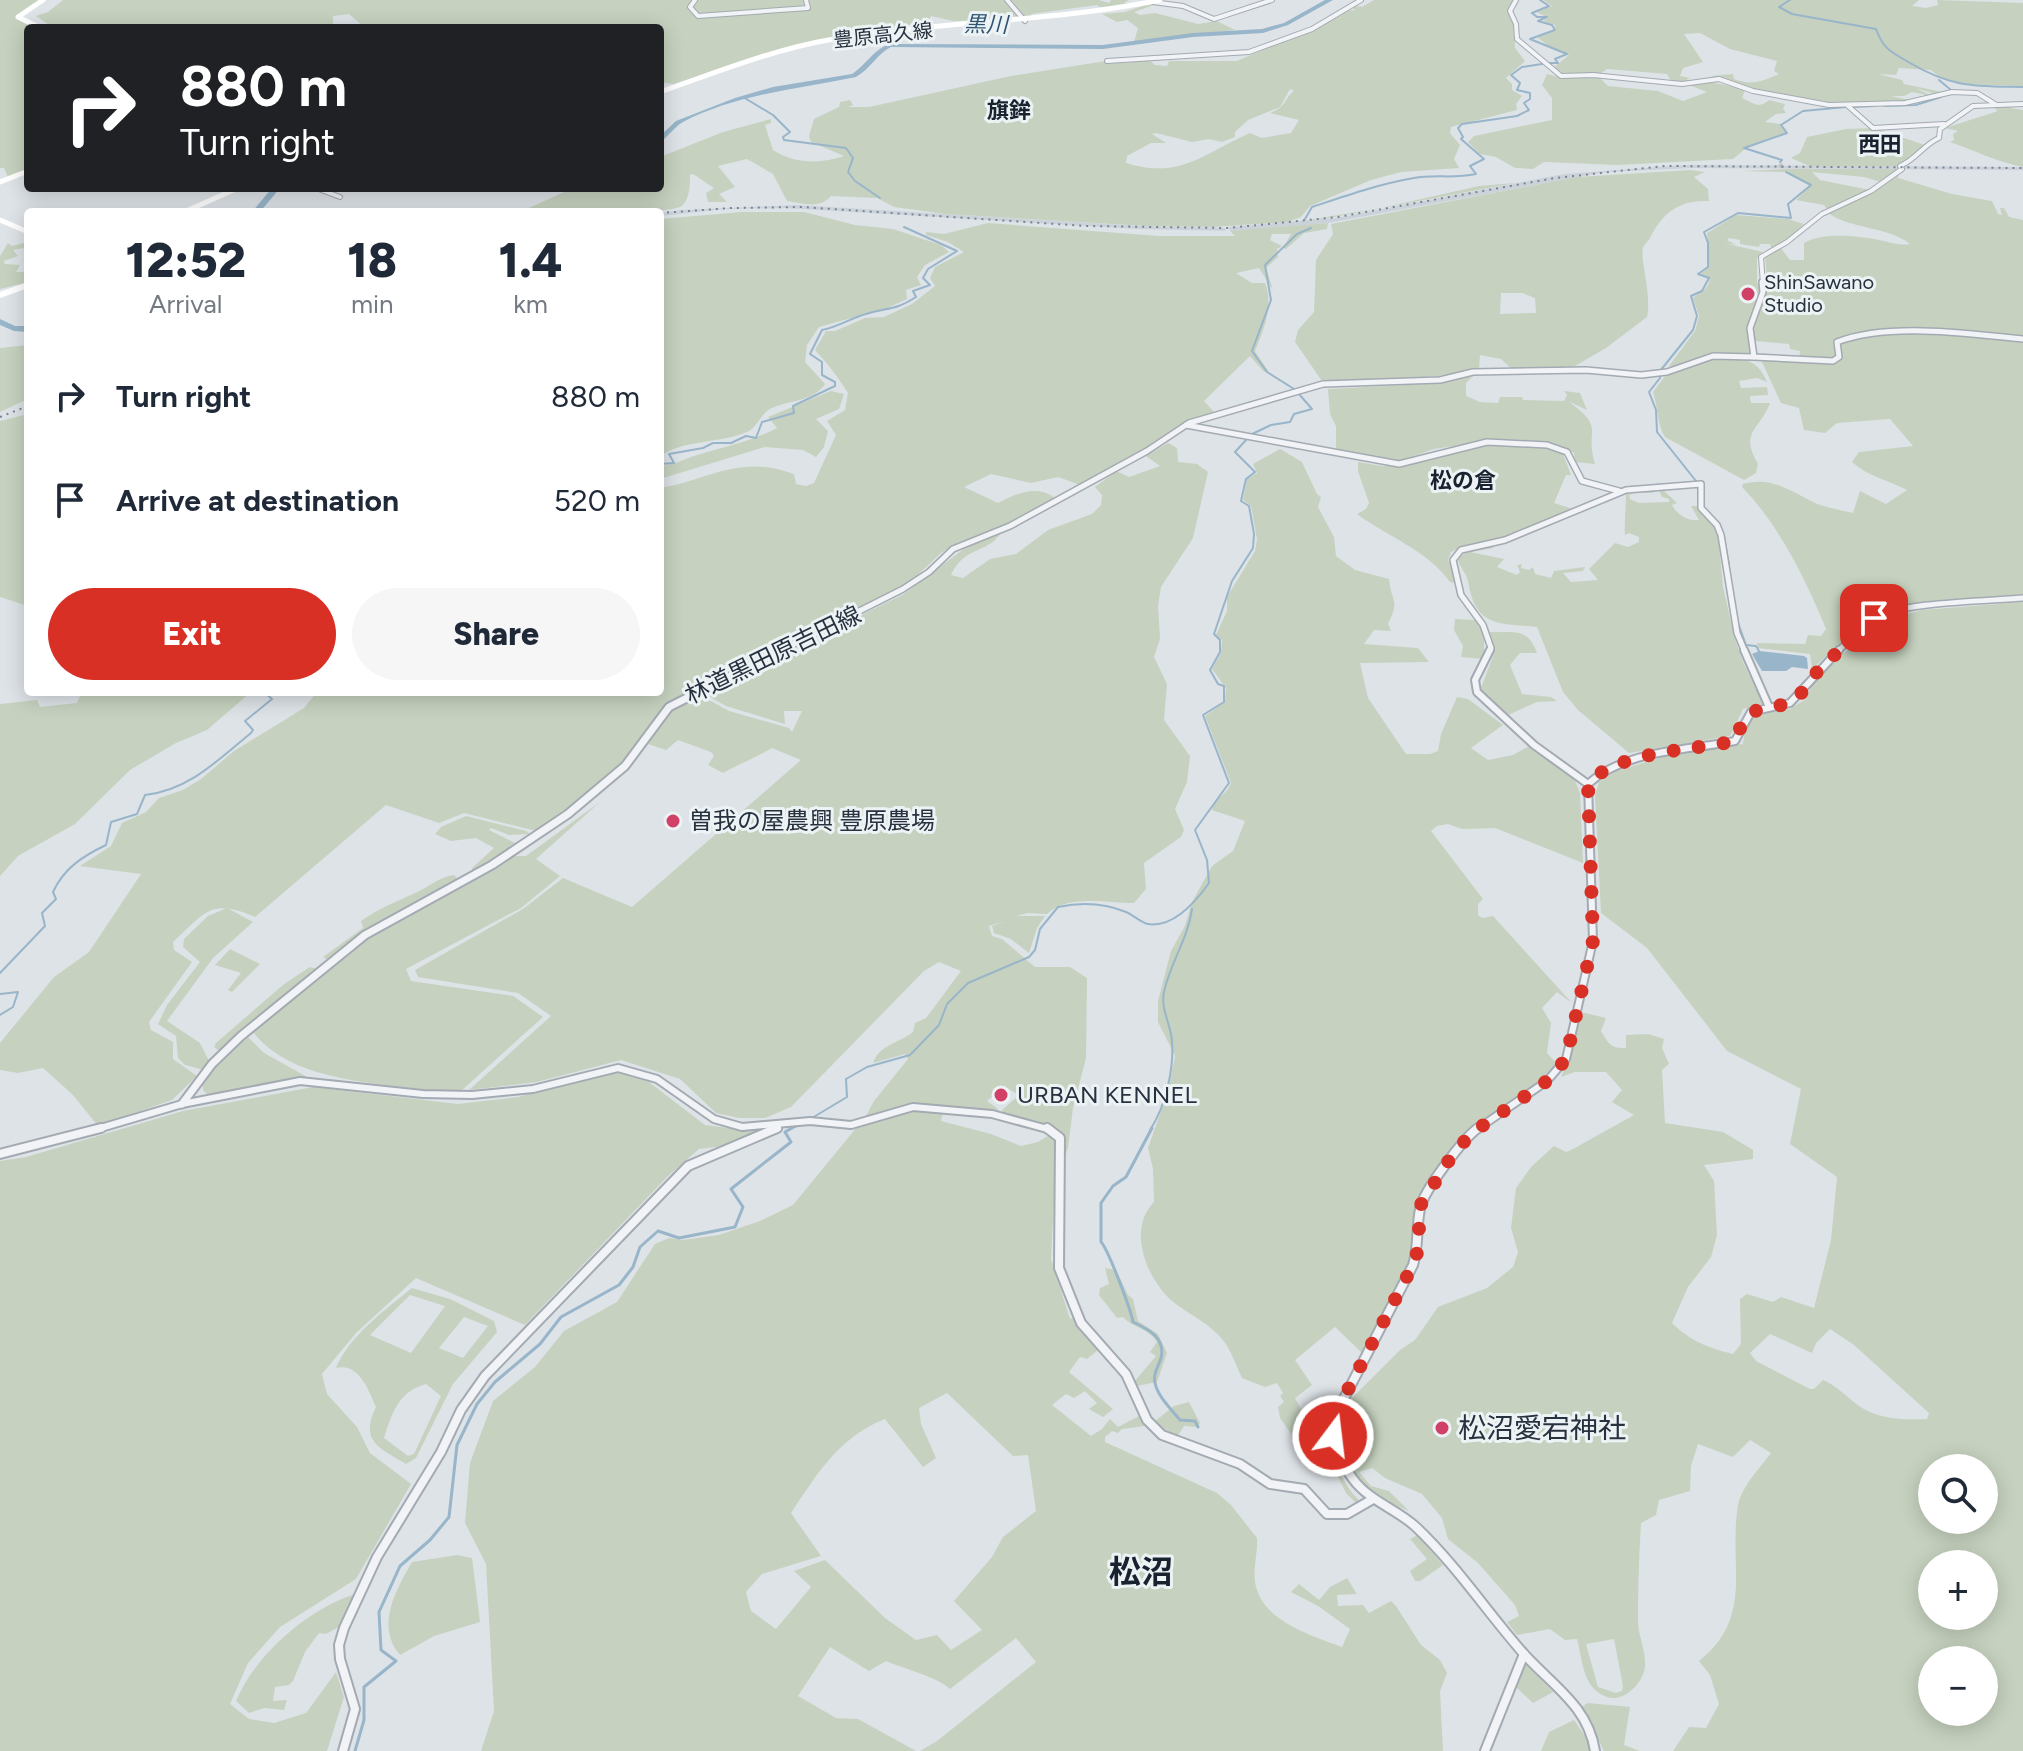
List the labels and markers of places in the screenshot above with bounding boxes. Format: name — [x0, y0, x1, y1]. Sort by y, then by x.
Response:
place label: ShinSawano Studio — [1764, 270, 1874, 317]
marker: ShinSawano Studio — [1739, 285, 1757, 303]
pin — [1840, 584, 1908, 652]
place label: 曽我の屋農興 豊原農場 — [689, 806, 935, 835]
marker: 曽我の屋農興 豊原農場 — [664, 812, 682, 830]
place label: URBAN KENNEL — [1017, 1080, 1198, 1109]
marker: URBAN KENNEL — [992, 1086, 1010, 1104]
place label: 松沼愛宕神社 — [1458, 1411, 1626, 1445]
marker: 松沼愛宕神社 — [1433, 1419, 1451, 1437]

